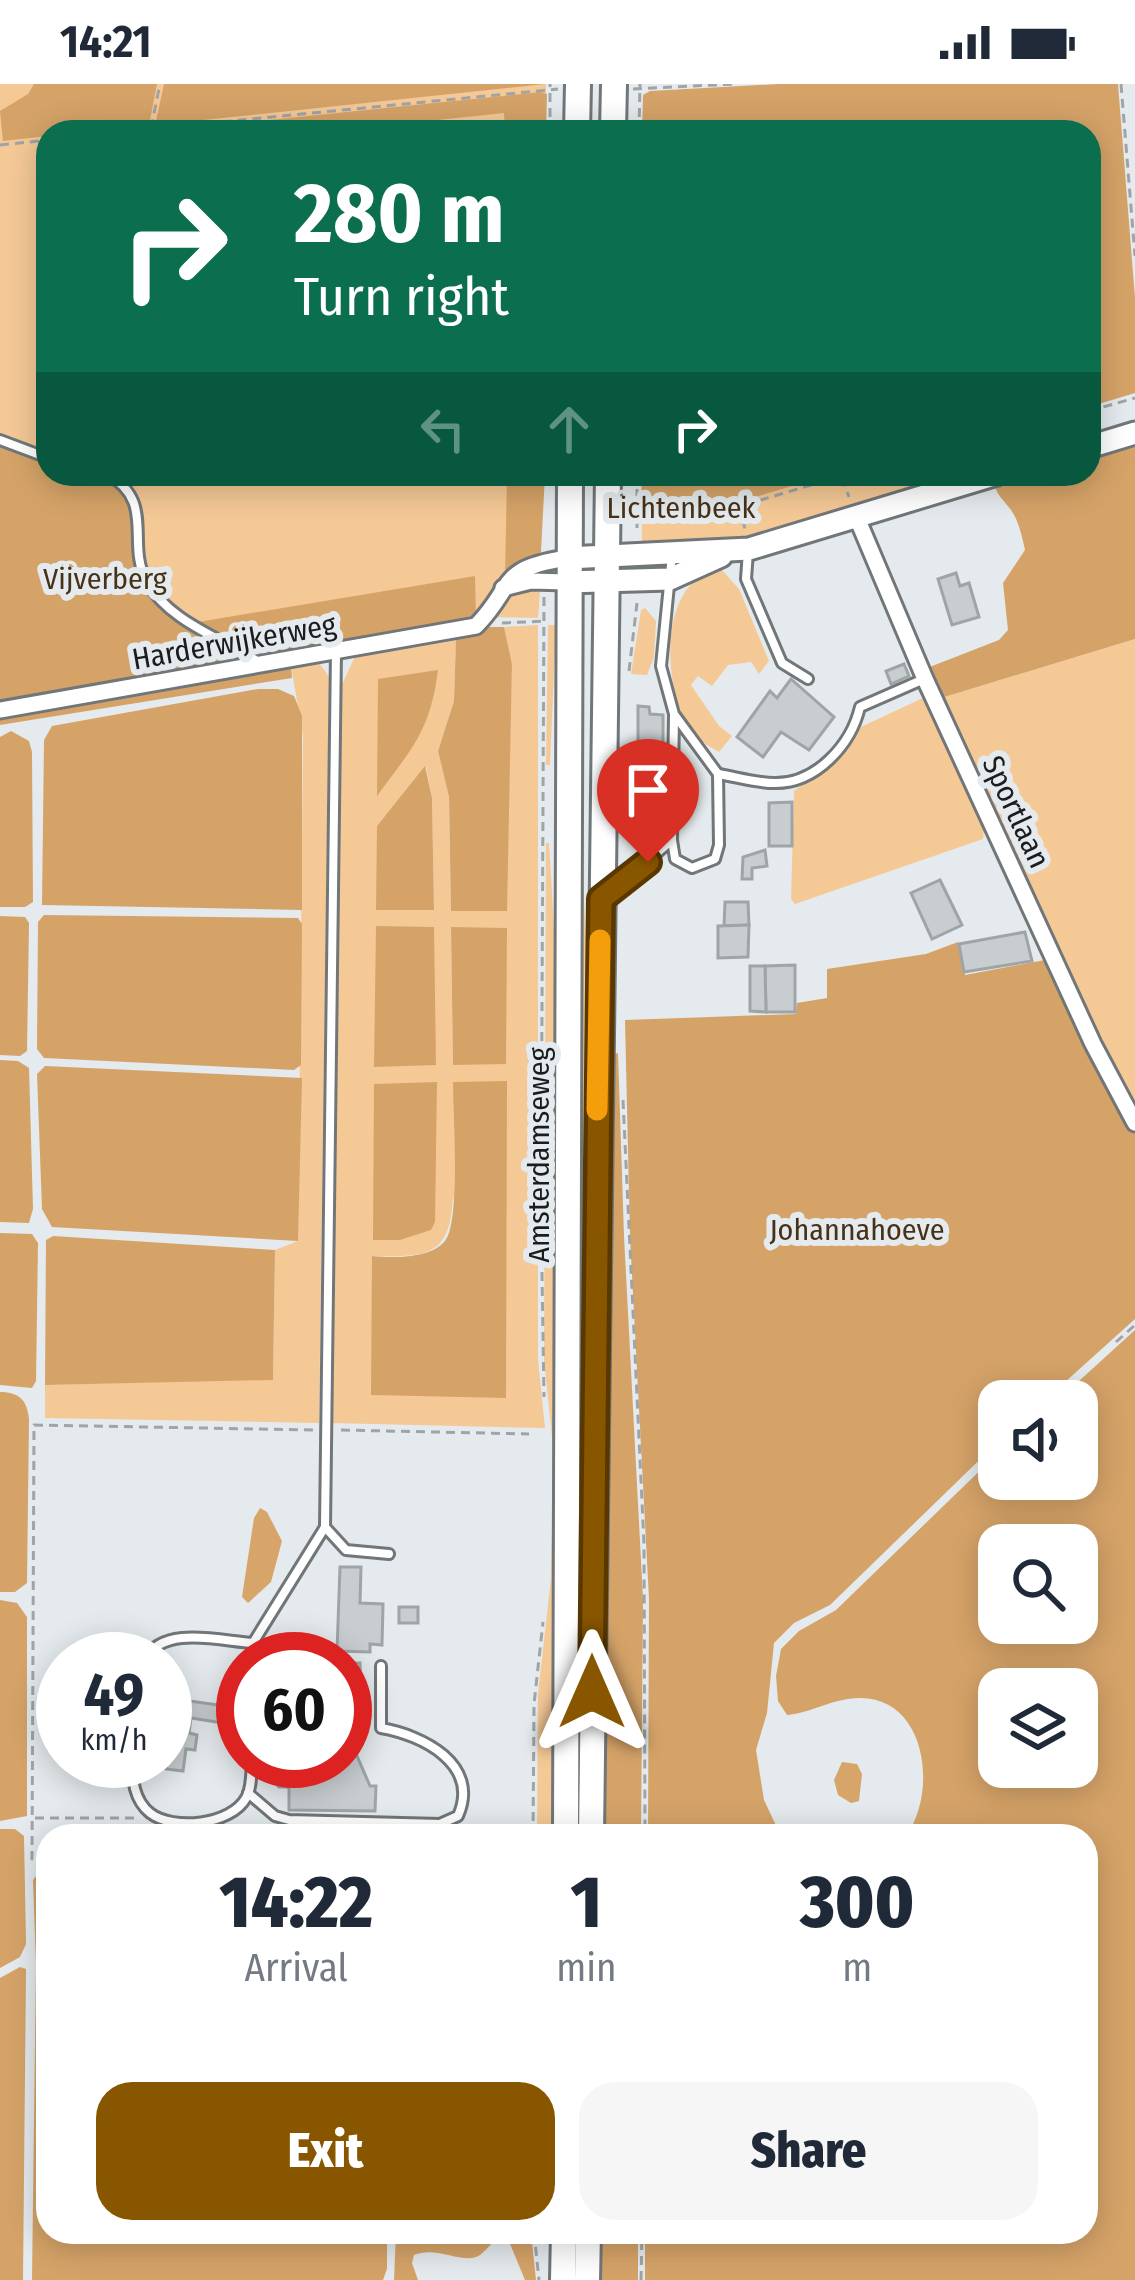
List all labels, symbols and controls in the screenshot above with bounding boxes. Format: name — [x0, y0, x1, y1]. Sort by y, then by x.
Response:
text: 14:21 — [60, 15, 152, 69]
text: 280 m — [294, 163, 505, 264]
icon: right — [96, 168, 252, 324]
text: Turn right — [294, 265, 509, 329]
icon: left — [410, 396, 476, 462]
icon: ahead — [536, 396, 602, 462]
icon: right — [662, 396, 728, 462]
park label: Lichtenbeek — [606, 490, 756, 526]
park label: Vijverberg — [43, 561, 168, 597]
street label: Harderwijkerweg — [129, 606, 340, 678]
pin — [597, 739, 699, 862]
street label: Sportlaan — [974, 750, 1058, 874]
icon: arrive — [615, 757, 681, 823]
street label: Amsterdamseweg — [521, 1046, 557, 1263]
park label: Johannahoeve — [769, 1212, 945, 1248]
map controls — [978, 1380, 1098, 1788]
button: sound — [978, 1380, 1098, 1500]
button: search — [978, 1524, 1098, 1644]
position arrow — [529, 1629, 655, 1755]
speed limit sign: 60 — [216, 1632, 372, 1788]
text: 49 — [84, 1659, 144, 1731]
button: layers — [978, 1668, 1098, 1788]
text: km/h — [81, 1722, 147, 1758]
text: 14:22 — [220, 1860, 373, 1946]
text: 1 — [571, 1860, 602, 1946]
text: 300 — [800, 1860, 914, 1946]
text: Arrival — [244, 1945, 348, 1991]
text: min — [556, 1945, 617, 1991]
text: m — [842, 1945, 872, 1991]
button: Exit — [96, 2082, 555, 2220]
button: Share — [579, 2082, 1038, 2220]

